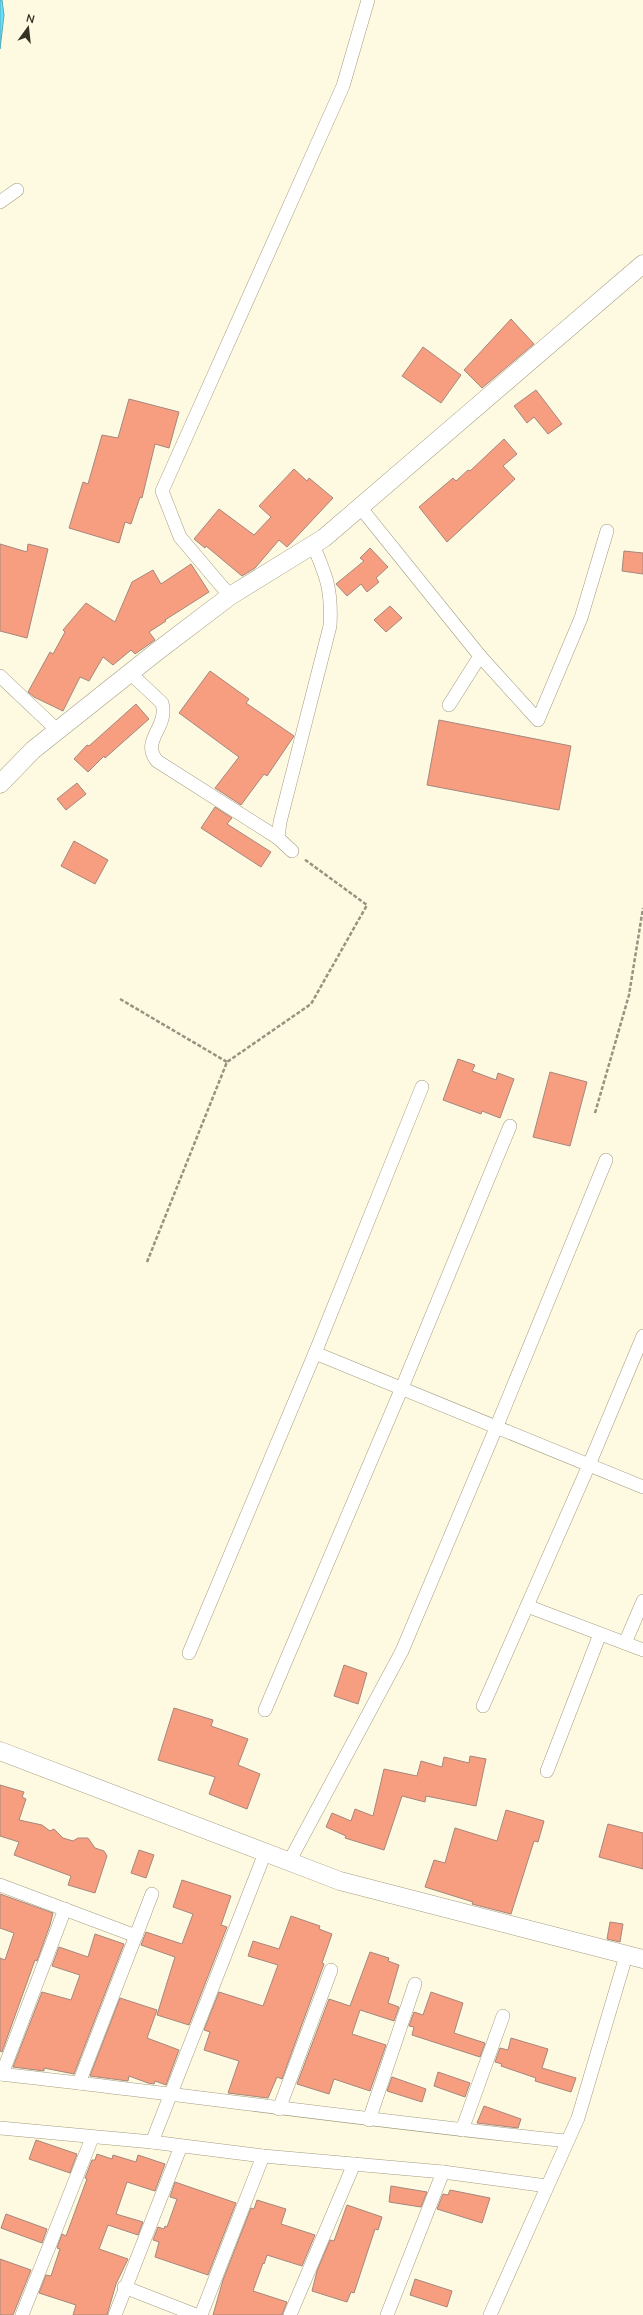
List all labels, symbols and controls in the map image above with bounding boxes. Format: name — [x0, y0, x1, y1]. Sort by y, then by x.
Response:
north arrow — [8, 8, 48, 48]
text: N — [25, 11, 36, 27]

